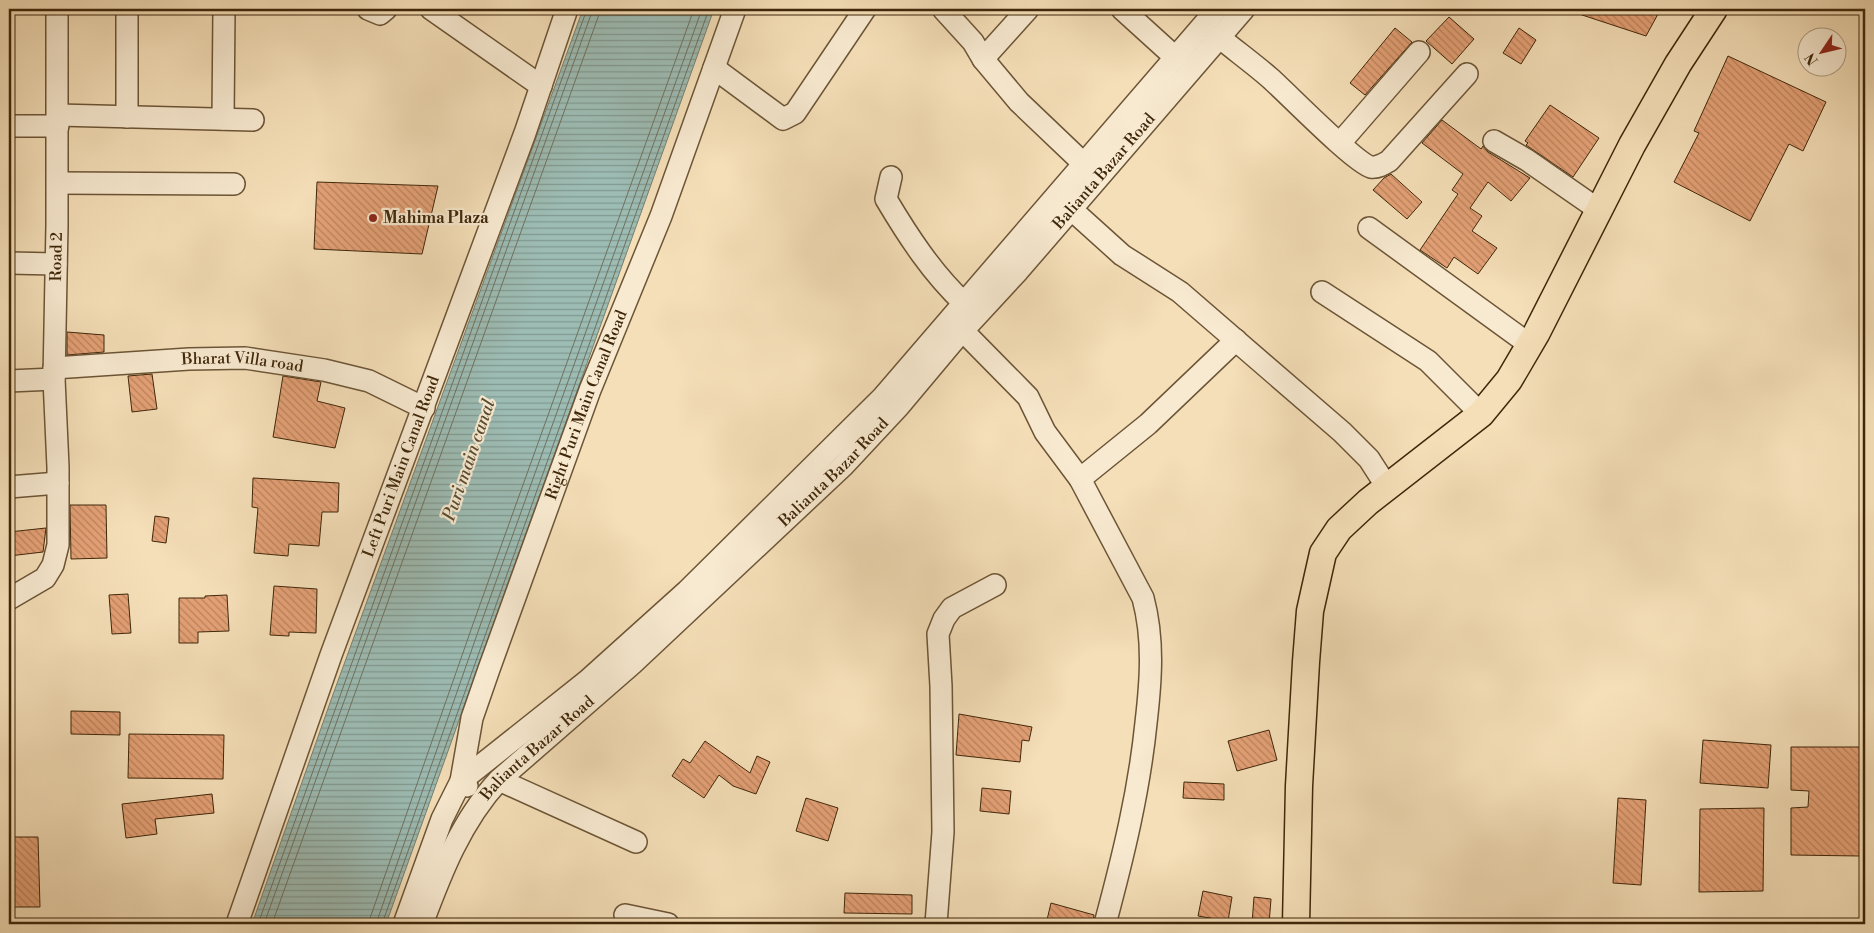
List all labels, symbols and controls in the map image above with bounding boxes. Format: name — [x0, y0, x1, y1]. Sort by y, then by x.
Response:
north arrow — [1796, 28, 1846, 78]
text: N — [1802, 49, 1823, 69]
street label: Balianta Bazar Road — [1048, 109, 1160, 234]
place label: Mahima Plaza — [383, 208, 489, 228]
marker: Mahima Plaza — [367, 212, 379, 224]
street label: Road 2 — [46, 232, 67, 282]
street label: Right Puri Main Canal Road — [541, 307, 632, 503]
street label: Bharat Villa road — [180, 348, 305, 377]
street label: Left Puri Main Canal Road — [358, 373, 444, 560]
water label: Puri main canal — [437, 396, 501, 525]
street label: Balianta Bazar Road — [774, 414, 893, 532]
street label: Balianta Bazar Road — [475, 692, 598, 805]

